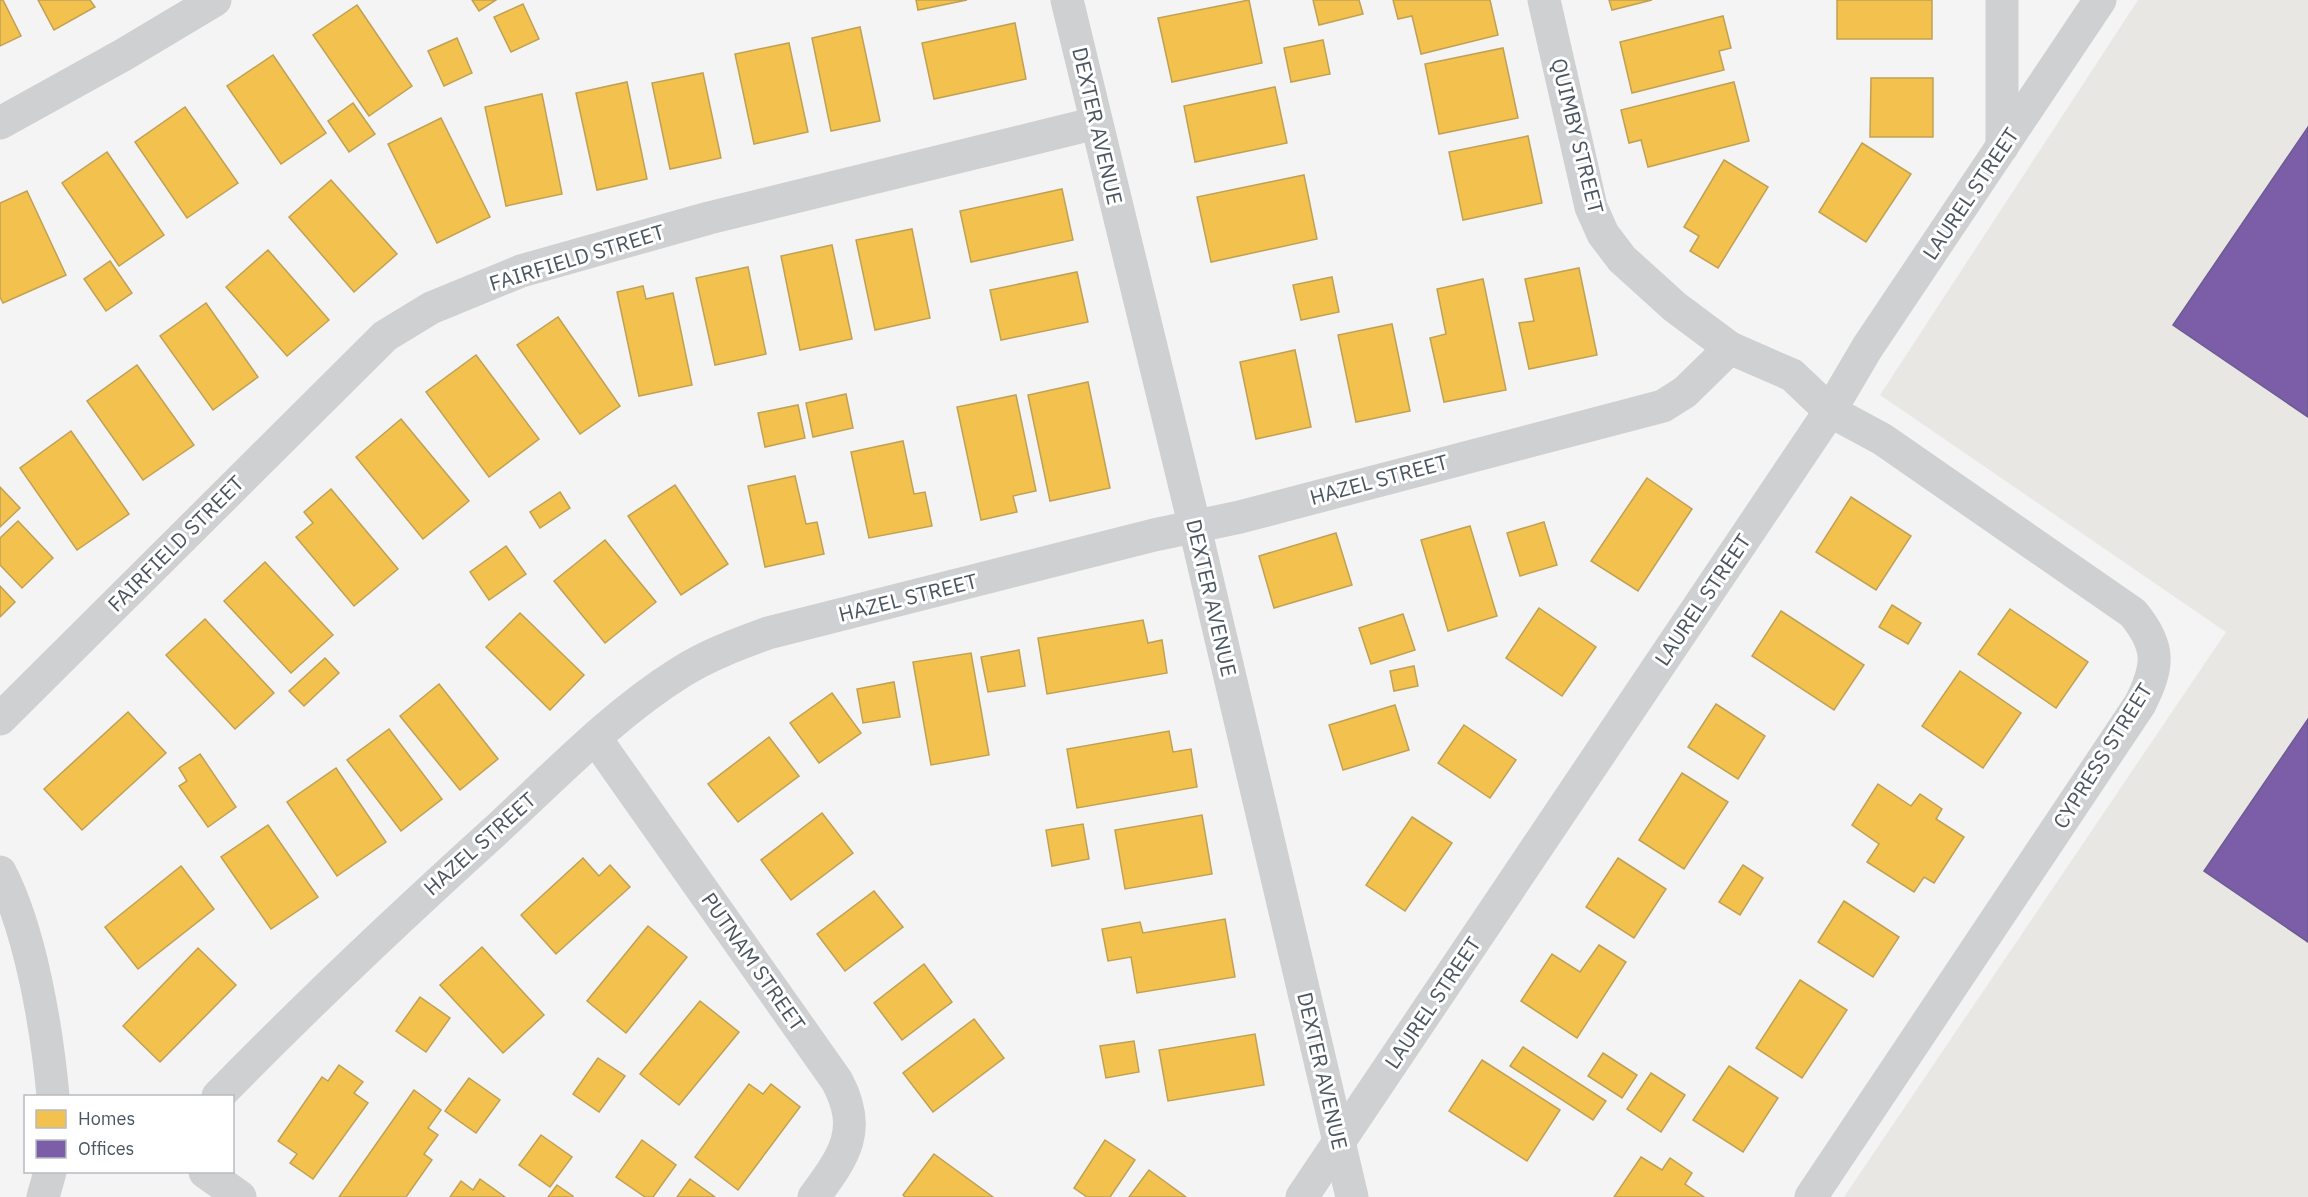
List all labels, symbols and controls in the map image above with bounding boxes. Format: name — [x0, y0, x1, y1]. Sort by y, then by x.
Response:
street label: DEXTER AVENUE — [1066, 44, 1130, 207]
street label: QUIMBY STREET — [1545, 55, 1611, 216]
street label: LAUREL STREET — [1916, 122, 2025, 265]
street label: FAIRFIELD STREET — [486, 217, 668, 297]
street label: HAZEL STREET — [1306, 447, 1451, 511]
street label: FAIRFIELD STREET — [101, 469, 250, 618]
street label: DEXTER AVENUE — [1180, 516, 1244, 679]
street label: LAUREL STREET — [1648, 528, 1757, 671]
street label: HAZEL STREET — [835, 566, 980, 628]
street label: CYPRESS STREET — [2046, 677, 2158, 834]
street label: HAZEL STREET — [417, 785, 541, 901]
street label: PUTNAM STREET — [696, 887, 812, 1036]
street label: LAUREL STREET — [1378, 931, 1487, 1074]
street label: DEXTER AVENUE — [1291, 989, 1355, 1152]
legend — [24, 1095, 234, 1173]
text: Homes — [78, 1107, 135, 1130]
text: Offices — [78, 1137, 134, 1160]

